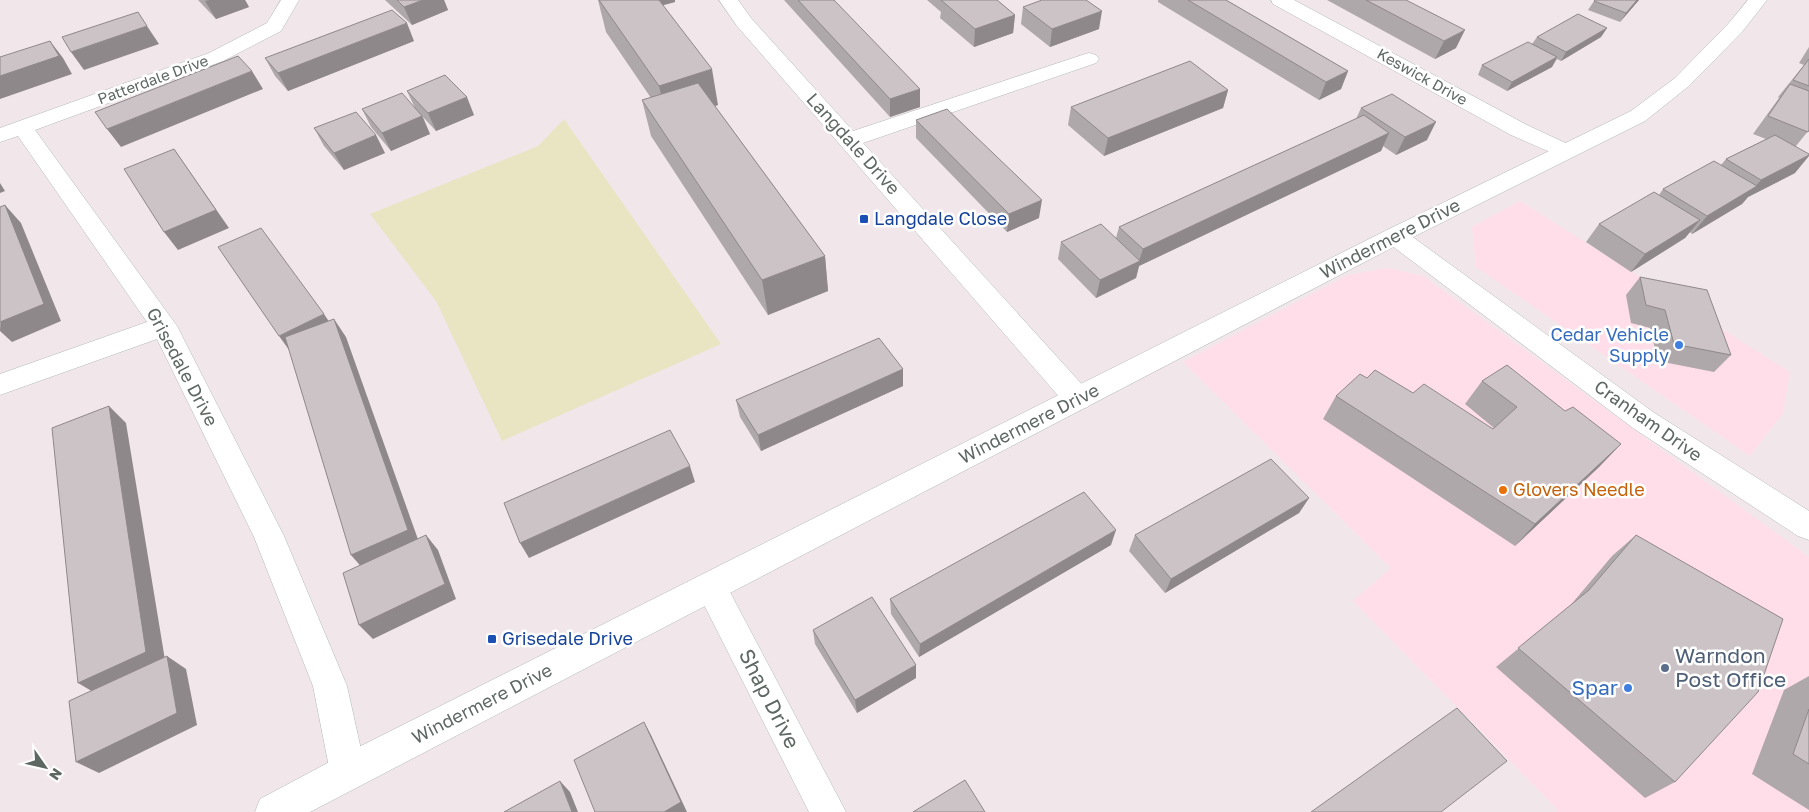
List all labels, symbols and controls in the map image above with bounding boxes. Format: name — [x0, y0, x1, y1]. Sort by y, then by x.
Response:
street label: Keswick Drive — [1374, 44, 1471, 108]
street label: Patterdale Drive — [95, 51, 211, 107]
street label: Langdale Drive — [802, 88, 905, 199]
street label: Windermere Drive — [1316, 193, 1463, 283]
place label: Langdale Close — [874, 207, 1007, 229]
marker: Langdale Close — [858, 213, 870, 225]
street label: Grisedale Drive — [142, 304, 223, 429]
place label: Cedar Vehicle Supply — [1550, 323, 1669, 366]
marker: Cedar Vehicle Supply — [1673, 339, 1685, 351]
street label: Cranham Drive — [1590, 375, 1707, 465]
street label: Windermere Drive — [955, 378, 1102, 468]
place label: Glovers Needle — [1513, 478, 1645, 500]
marker: Glovers Needle — [1497, 484, 1509, 496]
place label: Grisedale Drive — [502, 627, 633, 649]
marker: Grisedale Drive — [486, 633, 498, 645]
place label: Warndon Post Office — [1675, 642, 1786, 692]
street label: Shap Drive — [734, 644, 806, 753]
street label: Windermere Drive — [408, 658, 555, 748]
marker: Warndon Post Office — [1659, 662, 1671, 674]
place label: Spar — [1572, 674, 1618, 700]
marker: Spar — [1622, 682, 1634, 694]
north arrow — [20, 742, 70, 792]
text: N — [46, 765, 66, 784]

